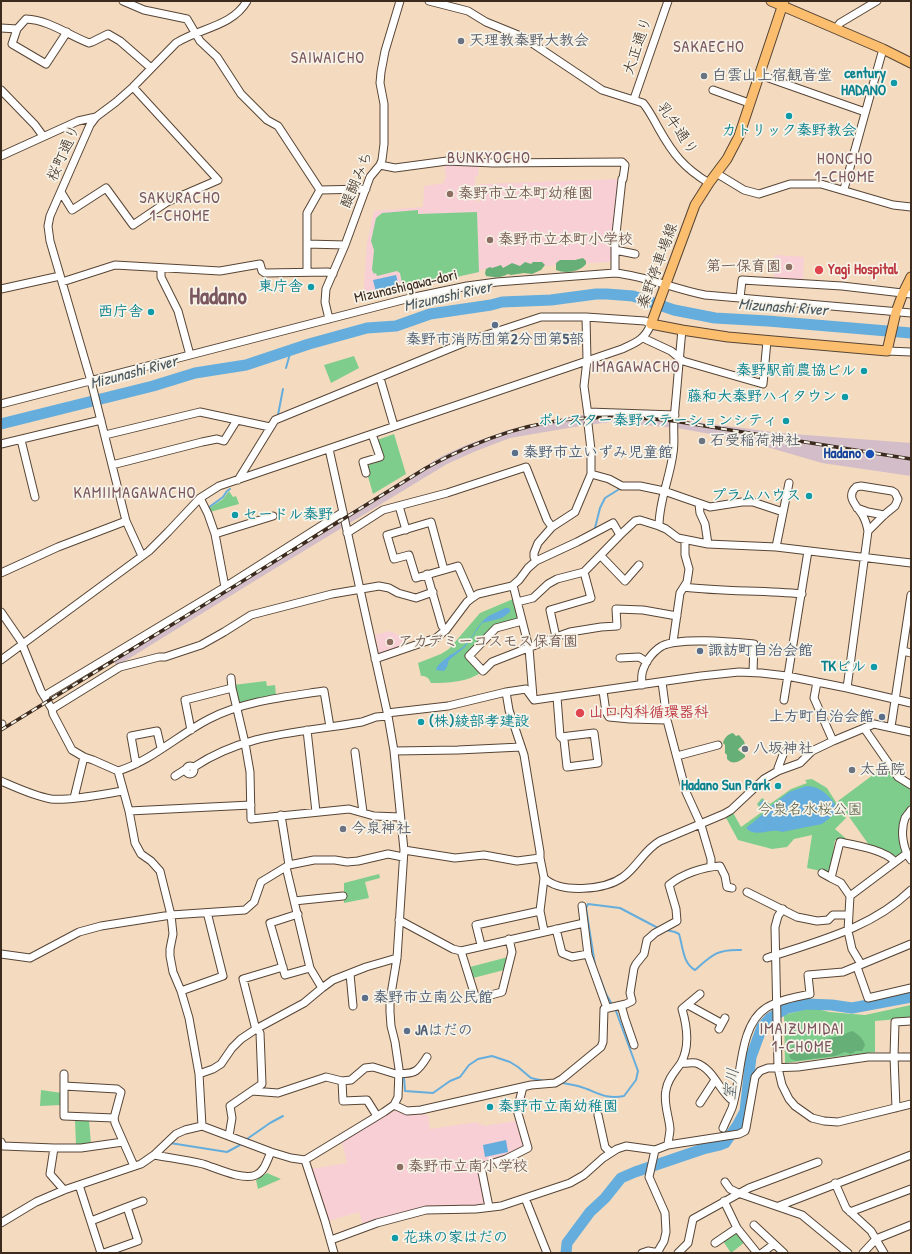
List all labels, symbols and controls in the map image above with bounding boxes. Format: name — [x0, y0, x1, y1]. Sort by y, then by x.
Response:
street label: 大正通り — [620, 15, 656, 77]
place label: 天理教秦野大教会 — [469, 32, 589, 50]
marker: 天理教秦野大教会 — [456, 36, 466, 46]
district label: SAKAECHO — [673, 38, 745, 58]
district label: SAIWAICHO — [291, 49, 365, 69]
place label: century HADANO — [841, 65, 886, 100]
place label: 白雲山上宿観音堂 — [712, 67, 832, 85]
marker: 白雲山上宿観音堂 — [699, 71, 709, 81]
marker: century HADANO — [889, 78, 899, 88]
street label: 乳牛通り — [653, 99, 701, 159]
marker: カトリック秦野教会 — [784, 111, 794, 121]
street label: 桜町通り — [44, 122, 84, 184]
place label: カトリック秦野教会 — [722, 122, 856, 140]
street label: 醍醐みち — [337, 149, 377, 211]
district label: BUNKYOCHO — [447, 149, 531, 169]
district label: HONCHO 1-CHOME — [814, 150, 876, 188]
place label: 秦野市立本町幼稚園 — [458, 185, 593, 203]
district label: SAKURACHO 1-CHOME — [139, 189, 221, 227]
marker: 秦野市立本町幼稚園 — [445, 189, 455, 199]
street label: 秦野停車場線 — [634, 221, 682, 311]
place label: 秦野市立本町小学校 — [498, 231, 633, 249]
marker: 秦野市立本町小学校 — [485, 235, 495, 245]
place label: 第一保育園 — [706, 258, 781, 276]
place label: Yagi Hospital — [828, 261, 898, 279]
marker: 第一保育園 — [784, 262, 794, 272]
marker: Yagi Hospital — [813, 264, 825, 276]
street label: Mizunashigawa-dori — [353, 266, 459, 308]
place label: 東庁舎 — [258, 278, 303, 296]
water label: Mizunashi River — [402, 278, 494, 316]
marker: 東庁舎 — [306, 282, 316, 292]
district label: Hadano — [189, 284, 247, 312]
water label: Mizunashi River — [738, 295, 828, 321]
place label: 西庁舎 — [98, 303, 143, 321]
marker: 西庁舎 — [146, 307, 156, 317]
marker: 秦野市消防団第2分団第5部 — [490, 320, 500, 330]
place label: 秦野市消防団第2分団第5部 — [406, 331, 584, 349]
water label: Mizunashi River — [88, 352, 180, 394]
district label: IMAGAWACHO — [591, 358, 681, 378]
place label: 秦野駅前農協ビル — [736, 362, 856, 380]
marker: 秦野駅前農協ビル — [859, 366, 869, 376]
place label: 藤和大秦野ハイタウン — [687, 388, 837, 406]
marker: 藤和大秦野ハイタウン — [840, 392, 850, 402]
place label: ポレスター秦野ステーションシティ — [538, 412, 778, 430]
marker: ポレスター秦野ステーションシティ — [781, 416, 791, 426]
place label: 石受稲荷神社 — [710, 432, 800, 450]
marker: 石受稲荷神社 — [697, 436, 707, 446]
place label: 秦野市立いずみ児童館 — [523, 444, 673, 462]
place label: Hadano — [824, 445, 861, 463]
marker: 秦野市立いずみ児童館 — [510, 448, 520, 458]
marker: Hadano — [864, 448, 876, 460]
district label: KAMIIMAGAWACHO — [74, 484, 196, 504]
place label: プラムハウス — [711, 487, 801, 505]
marker: プラムハウス — [804, 491, 814, 501]
place label: セードル秦野 — [243, 506, 333, 524]
marker: セードル秦野 — [230, 510, 240, 520]
place label: アカデミーコスモス保育園 — [398, 633, 578, 651]
marker: アカデミーコスモス保育園 — [385, 637, 395, 647]
place label: 諏訪町自治会館 — [708, 642, 813, 660]
marker: 諏訪町自治会館 — [695, 646, 705, 656]
place label: TKビル — [821, 658, 866, 676]
marker: TKビル — [869, 662, 879, 672]
place label: 山口内科循環器科 — [589, 704, 709, 722]
marker: 山口内科循環器科 — [574, 707, 586, 719]
place label: 上方町自治会館 — [769, 708, 874, 726]
marker: 上方町自治会館 — [877, 712, 887, 722]
place label: (株)綾部孝建設 — [429, 713, 529, 731]
marker: (株)綾部孝建設 — [416, 717, 426, 727]
place label: 八坂神社 — [753, 740, 813, 758]
marker: 八坂神社 — [740, 744, 750, 754]
place label: 太岳院 — [860, 761, 905, 779]
marker: 太岳院 — [847, 765, 857, 775]
place label: Hadano Sun Park — [681, 777, 770, 795]
marker: Hadano Sun Park — [773, 781, 783, 791]
park label: 今泉名水桜公園 — [758, 801, 862, 819]
place label: 今泉神社 — [351, 820, 411, 838]
marker: 今泉神社 — [338, 824, 348, 834]
place label: 秦野市立南公民館 — [373, 989, 493, 1007]
marker: 秦野市立南公民館 — [360, 993, 370, 1003]
district label: IMAIZUMIDAI 1-CHOME — [759, 1020, 845, 1058]
place label: JAはだの — [415, 1022, 473, 1040]
marker: JAはだの — [402, 1026, 412, 1036]
water label: 室川 — [721, 1067, 743, 1101]
place label: 秦野市立南幼稚園 — [498, 1098, 618, 1116]
marker: 秦野市立南幼稚園 — [485, 1102, 495, 1112]
place label: 秦野市立南小学校 — [408, 1158, 528, 1176]
marker: 秦野市立南小学校 — [395, 1162, 405, 1172]
place label: 花珠の家はだの — [403, 1229, 508, 1247]
marker: 花珠の家はだの — [390, 1233, 400, 1243]

